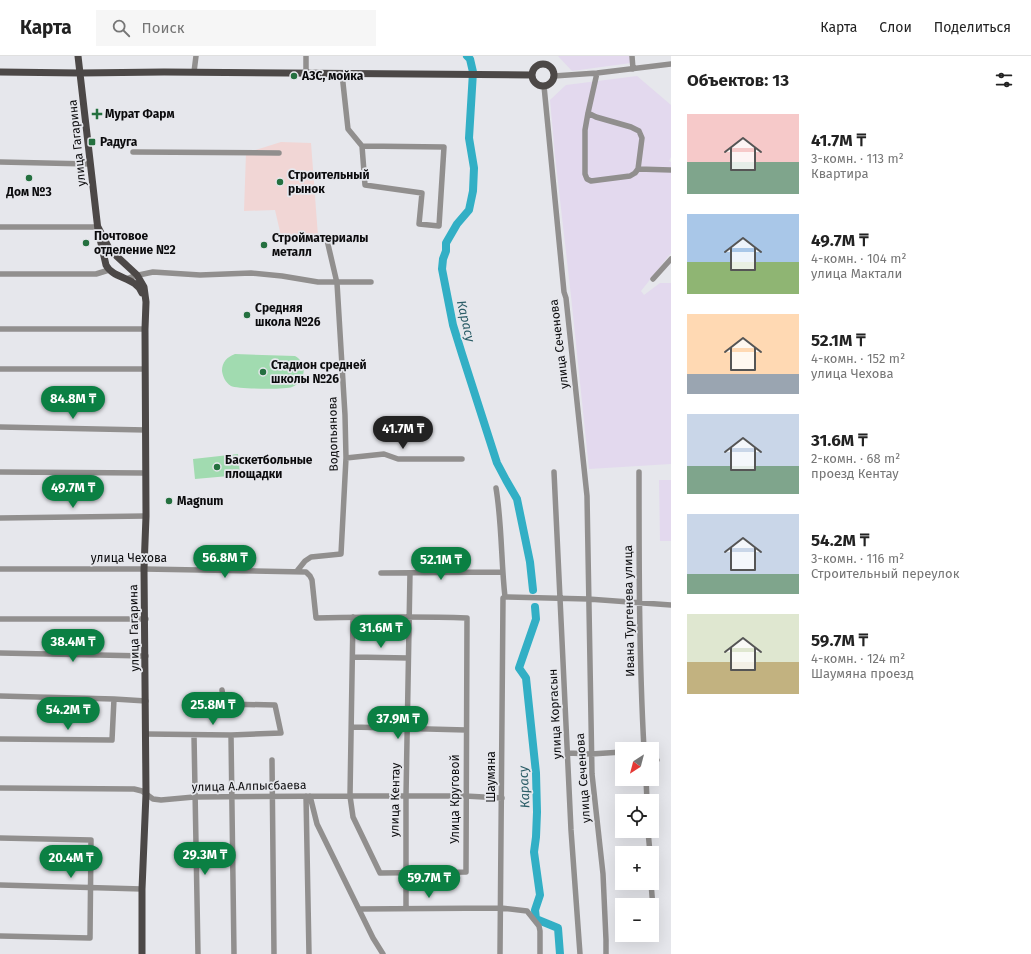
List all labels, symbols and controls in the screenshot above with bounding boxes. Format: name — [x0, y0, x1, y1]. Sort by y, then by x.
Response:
search box — [96, 10, 376, 46]
text: Карта — [20, 16, 72, 39]
icon: search — [110, 17, 132, 39]
text: Поиск — [142, 19, 184, 37]
text: Карта — [820, 19, 857, 36]
text: Слои — [879, 19, 912, 36]
text: Поделиться — [934, 19, 1011, 36]
place label: АЗС, мойка — [301, 69, 364, 83]
icon: filters — [993, 69, 1015, 91]
text: Объектов: 13 — [687, 70, 789, 91]
marker: АЗС, мойка — [289, 71, 299, 81]
street label: улица Гагарина — [65, 99, 89, 187]
place label: Мурат Фарм — [105, 107, 174, 121]
marker: Мурат Фарм — [92, 109, 102, 119]
icon: home — [719, 130, 767, 178]
text: 41.7M ₸ — [811, 130, 866, 151]
place label: Радуга — [100, 135, 138, 149]
marker: Радуга — [87, 137, 97, 147]
text: 3-комн. · 113 m² — [811, 151, 904, 166]
text: Квартира — [811, 166, 869, 181]
place label: Строительный рынок — [288, 168, 370, 196]
marker: Дом №3 — [24, 173, 34, 183]
marker: Строительный рынок — [275, 177, 285, 187]
place label: Дом №3 — [5, 185, 52, 199]
place label: Почтовое отделение №2 — [94, 229, 176, 257]
icon: home — [719, 230, 767, 278]
text: 49.7M ₸ — [811, 230, 869, 251]
place label: Стройматериалы металл — [272, 231, 369, 259]
marker: Почтовое отделение №2 — [81, 238, 91, 248]
marker: Стройматериалы металл — [259, 240, 269, 250]
text: 4-комн. · 104 m² — [811, 251, 906, 266]
text: улица Мактали — [811, 266, 902, 281]
street label: улица Сеченова — [547, 298, 571, 390]
water label: Карасу — [454, 299, 478, 344]
place label: Средняя школа №26 — [255, 301, 321, 329]
marker: Средняя школа №26 — [242, 310, 252, 320]
icon: home — [719, 330, 767, 378]
text: 52.1M ₸ — [811, 330, 866, 351]
text: 4-комн. · 152 m² — [811, 351, 905, 366]
place label: Стадион средней школы №26 — [271, 358, 367, 386]
text: улица Чехова — [811, 366, 894, 381]
marker: Стадион средней школы №26 — [258, 367, 268, 377]
pin: 84.8M ₸ — [36, 386, 110, 420]
text: 84.8M ₸ — [50, 391, 96, 406]
street label: Водопьянова — [325, 396, 341, 472]
pin: 41.7M ₸ — [366, 416, 440, 450]
text: 41.7M ₸ — [382, 421, 424, 436]
icon: home — [719, 430, 767, 478]
text: 31.6M ₸ — [811, 430, 868, 451]
text: 2-комн. · 68 m² — [811, 451, 900, 466]
place label: Баскетбольные площадки — [225, 453, 313, 481]
marker: Баскетбольные площадки — [212, 462, 222, 472]
text: проезд Кентау — [811, 466, 899, 481]
pin: 49.7M ₸ — [36, 475, 110, 509]
text: 49.7M ₸ — [51, 480, 95, 495]
place label: Magnum — [177, 494, 223, 508]
marker: Magnum — [164, 496, 174, 506]
icon: home — [719, 530, 767, 578]
text: 54.2M ₸ — [811, 530, 869, 551]
pin: 56.8M ₸ — [188, 545, 262, 579]
street label: Ивана Тургенева улица — [621, 545, 637, 677]
pin: 52.1M ₸ — [404, 547, 478, 581]
text: 56.8M ₸ — [202, 550, 248, 565]
street label: улица Чехова — [91, 551, 167, 565]
text: 3-комн. · 116 m² — [811, 551, 904, 566]
text: 52.1M ₸ — [420, 552, 462, 567]
text: Строительный переулок — [811, 566, 959, 581]
street label: улица Гагарина — [126, 584, 142, 672]
pin: 31.6M ₸ — [344, 615, 418, 649]
text: 31.6M ₸ — [359, 620, 403, 635]
pin: 38.4M ₸ — [36, 629, 110, 663]
icon: home — [719, 630, 767, 678]
text: 59.7M ₸ — [811, 630, 868, 651]
text: 38.4M ₸ — [51, 634, 95, 649]
text: 4-комн. · 124 m² — [811, 651, 905, 666]
text: Шаумяна проезд — [811, 666, 914, 681]
street label: улица Коргасын — [546, 668, 564, 760]
pin: 25.8M ₸ — [176, 692, 250, 726]
pin: 54.2M ₸ — [31, 697, 105, 731]
text: 25.8M ₸ — [191, 697, 235, 712]
text: 54.2M ₸ — [46, 702, 90, 717]
pin: 37.9M ₸ — [361, 706, 435, 740]
text: 37.9M ₸ — [376, 711, 420, 726]
street label: улица Сеченова — [573, 733, 593, 823]
north arrow — [615, 742, 659, 786]
map controls — [615, 742, 659, 942]
street label: Шаумяна — [484, 751, 498, 803]
street label: Улица Круговой — [448, 754, 462, 844]
street label: улица Кентау — [387, 763, 403, 837]
water label: Карасу — [515, 765, 533, 809]
street label: улица А.Алпысбаева — [191, 778, 307, 794]
button: locate — [615, 794, 659, 838]
pin: 29.3M ₸ — [168, 842, 242, 876]
pin: 20.4M ₸ — [34, 845, 108, 879]
button: + — [615, 846, 659, 890]
text: 29.3M ₸ — [183, 847, 227, 862]
text: 20.4M ₸ — [49, 850, 93, 865]
pin: 59.7M ₸ — [392, 865, 466, 899]
text: 59.7M ₸ — [407, 870, 451, 885]
button: − — [615, 898, 659, 942]

